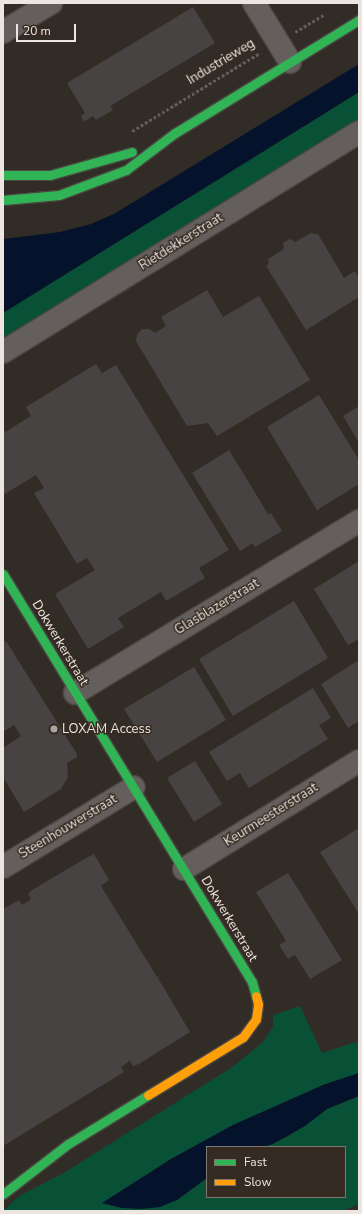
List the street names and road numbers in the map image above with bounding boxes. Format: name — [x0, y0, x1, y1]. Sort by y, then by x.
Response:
street label: Industrieweg — [184, 36, 258, 88]
street label: Rietdekkerstraat — [136, 210, 226, 274]
street label: Glasblazerstraat — [172, 576, 262, 638]
street label: Dokwerkerstraat — [28, 597, 92, 689]
street label: Keurmeesterstraat — [221, 780, 321, 850]
street label: Steenhouwerstraat — [16, 792, 120, 862]
street label: Dokwerkerstraat — [197, 873, 261, 965]

